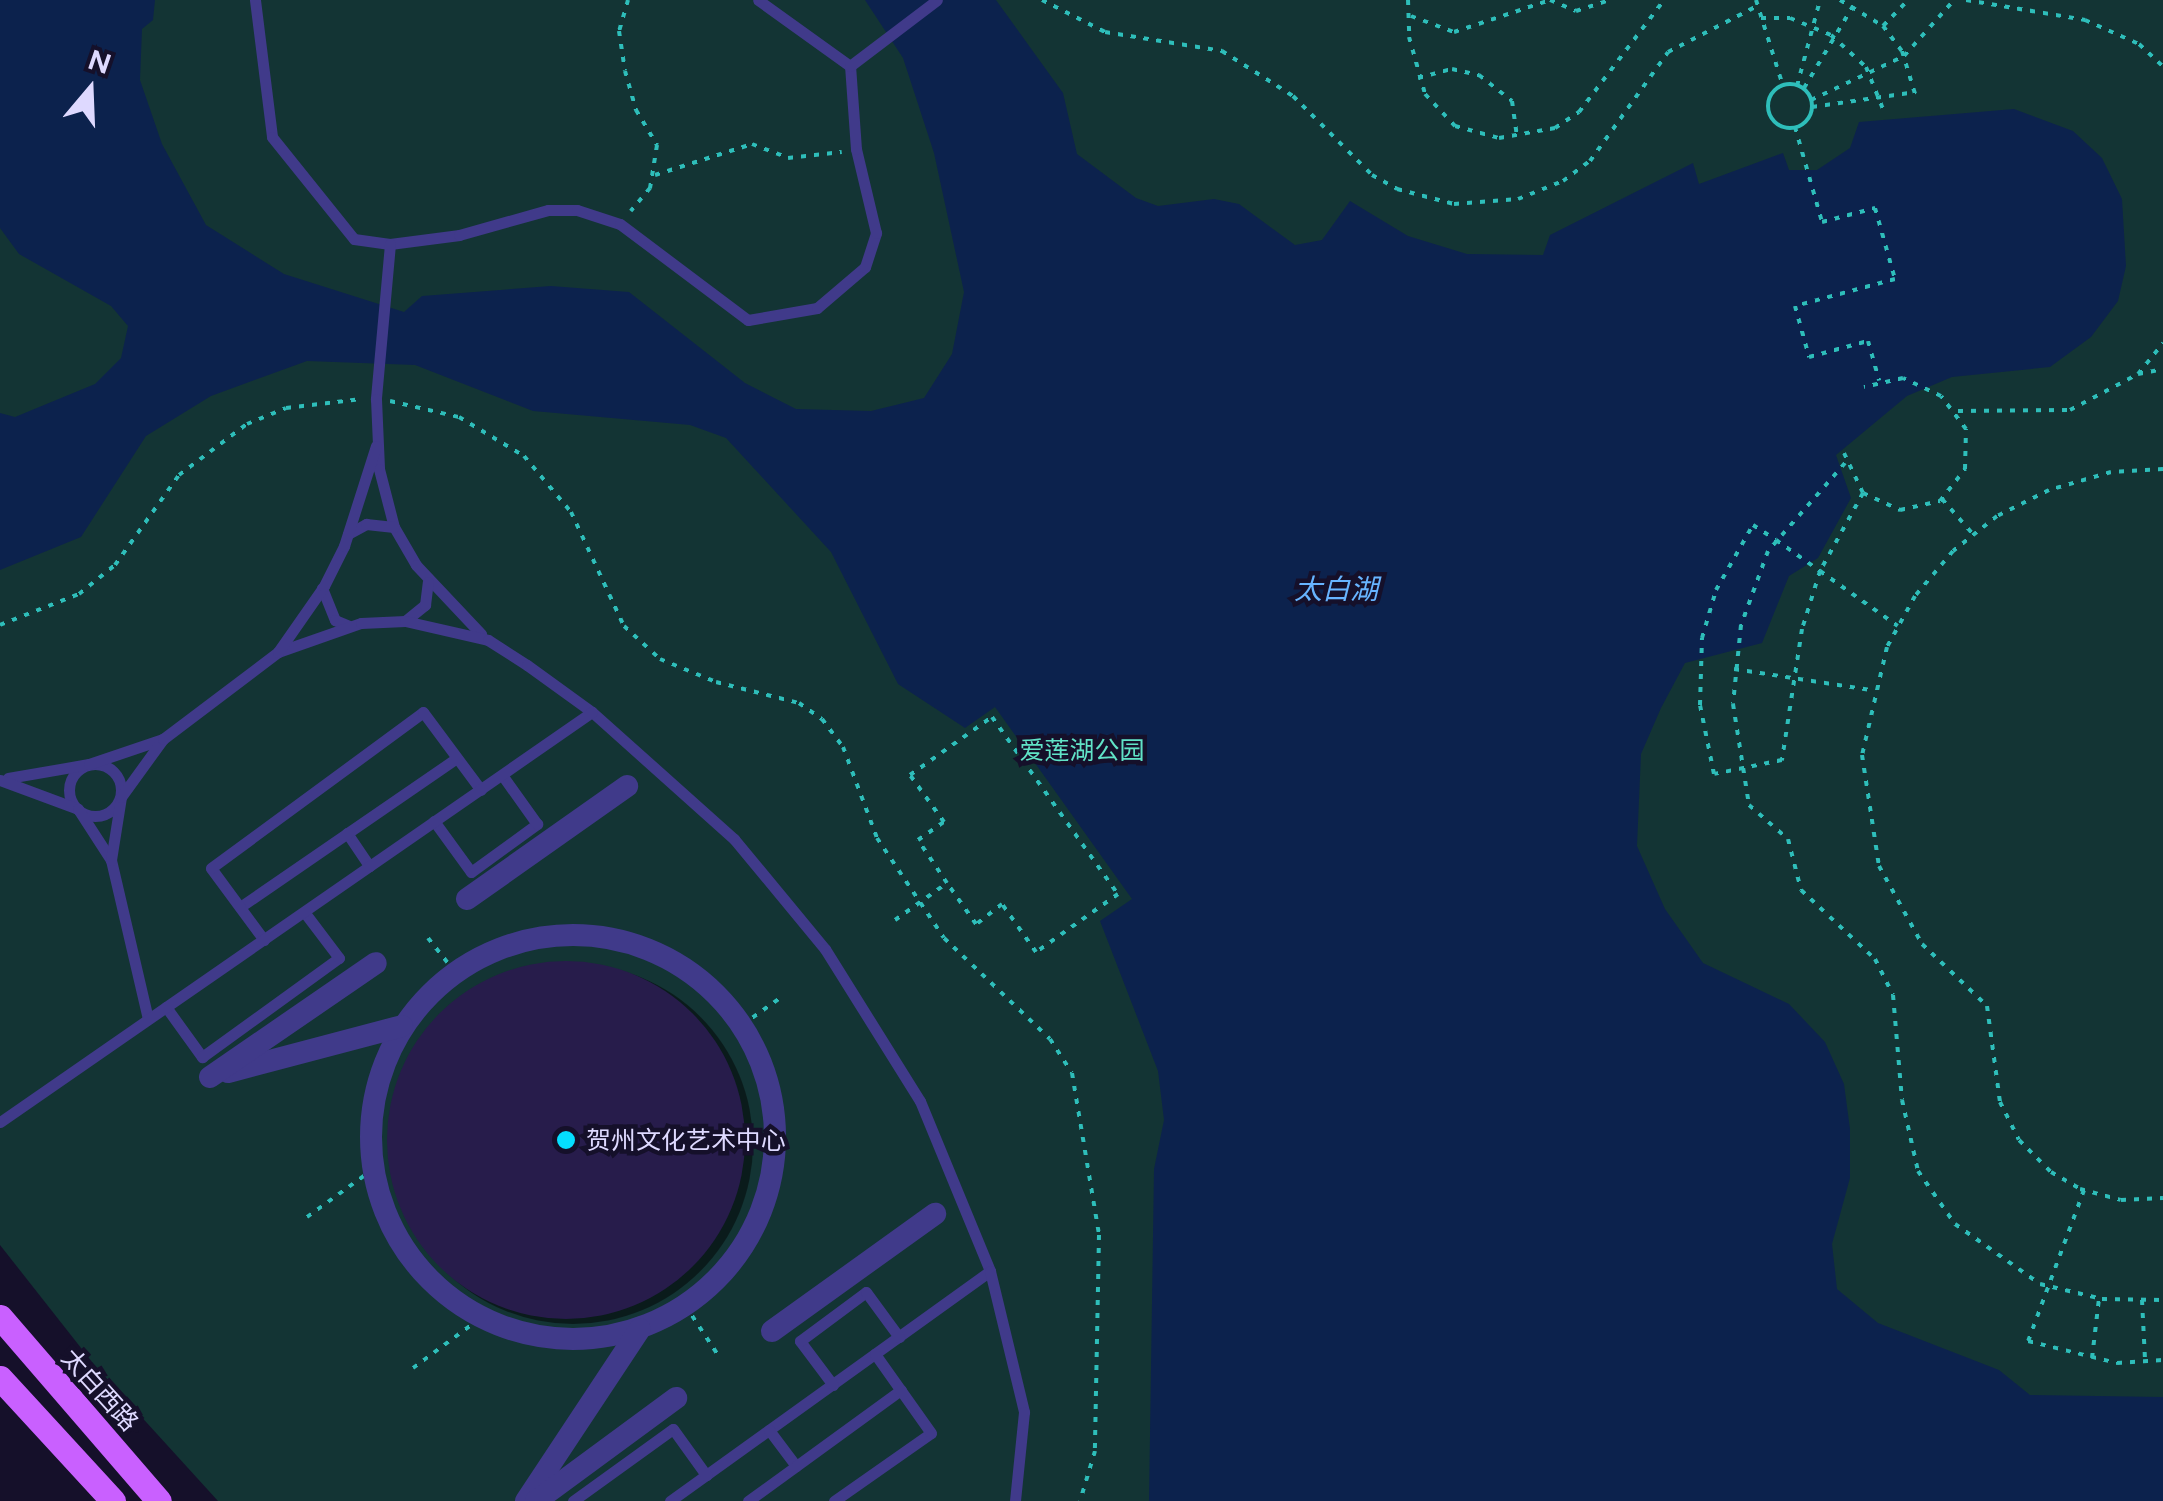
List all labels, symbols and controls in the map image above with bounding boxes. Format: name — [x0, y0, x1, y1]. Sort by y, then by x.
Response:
north arrow — [40, 40, 140, 140]
text: N — [84, 42, 116, 81]
water label: 太白湖 — [1294, 572, 1378, 606]
park label: 爱莲湖公园 — [1020, 735, 1144, 765]
place label: 贺州文化艺术中心 — [586, 1125, 786, 1155]
marker: 贺州文化艺术中心 — [555, 1129, 577, 1151]
street label: 太白西路 — [55, 1343, 145, 1437]

